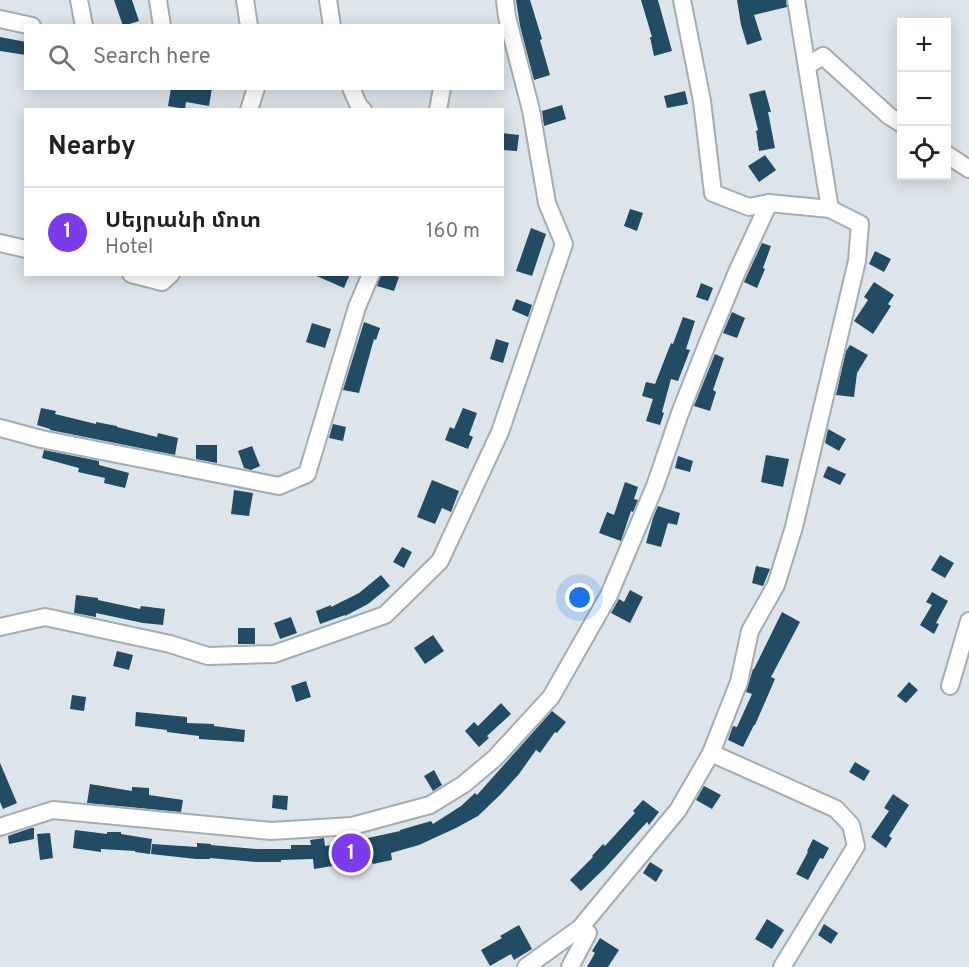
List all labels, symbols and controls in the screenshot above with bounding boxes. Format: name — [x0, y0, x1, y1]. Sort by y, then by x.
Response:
map controls — [897, 18, 951, 180]
button: + — [897, 18, 951, 72]
search box — [24, 24, 504, 90]
icon: search — [45, 41, 78, 74]
text: Search here — [93, 44, 211, 71]
button: − — [897, 72, 951, 126]
button: locate — [897, 126, 951, 180]
text: Nearby — [48, 131, 136, 164]
text: Սեյրանի մոտ — [105, 208, 261, 235]
text: 1 — [64, 219, 72, 245]
text: 160 m — [426, 219, 480, 245]
text: Hotel — [105, 235, 153, 261]
your location — [565, 583, 594, 612]
pin: 1 — [332, 830, 370, 876]

